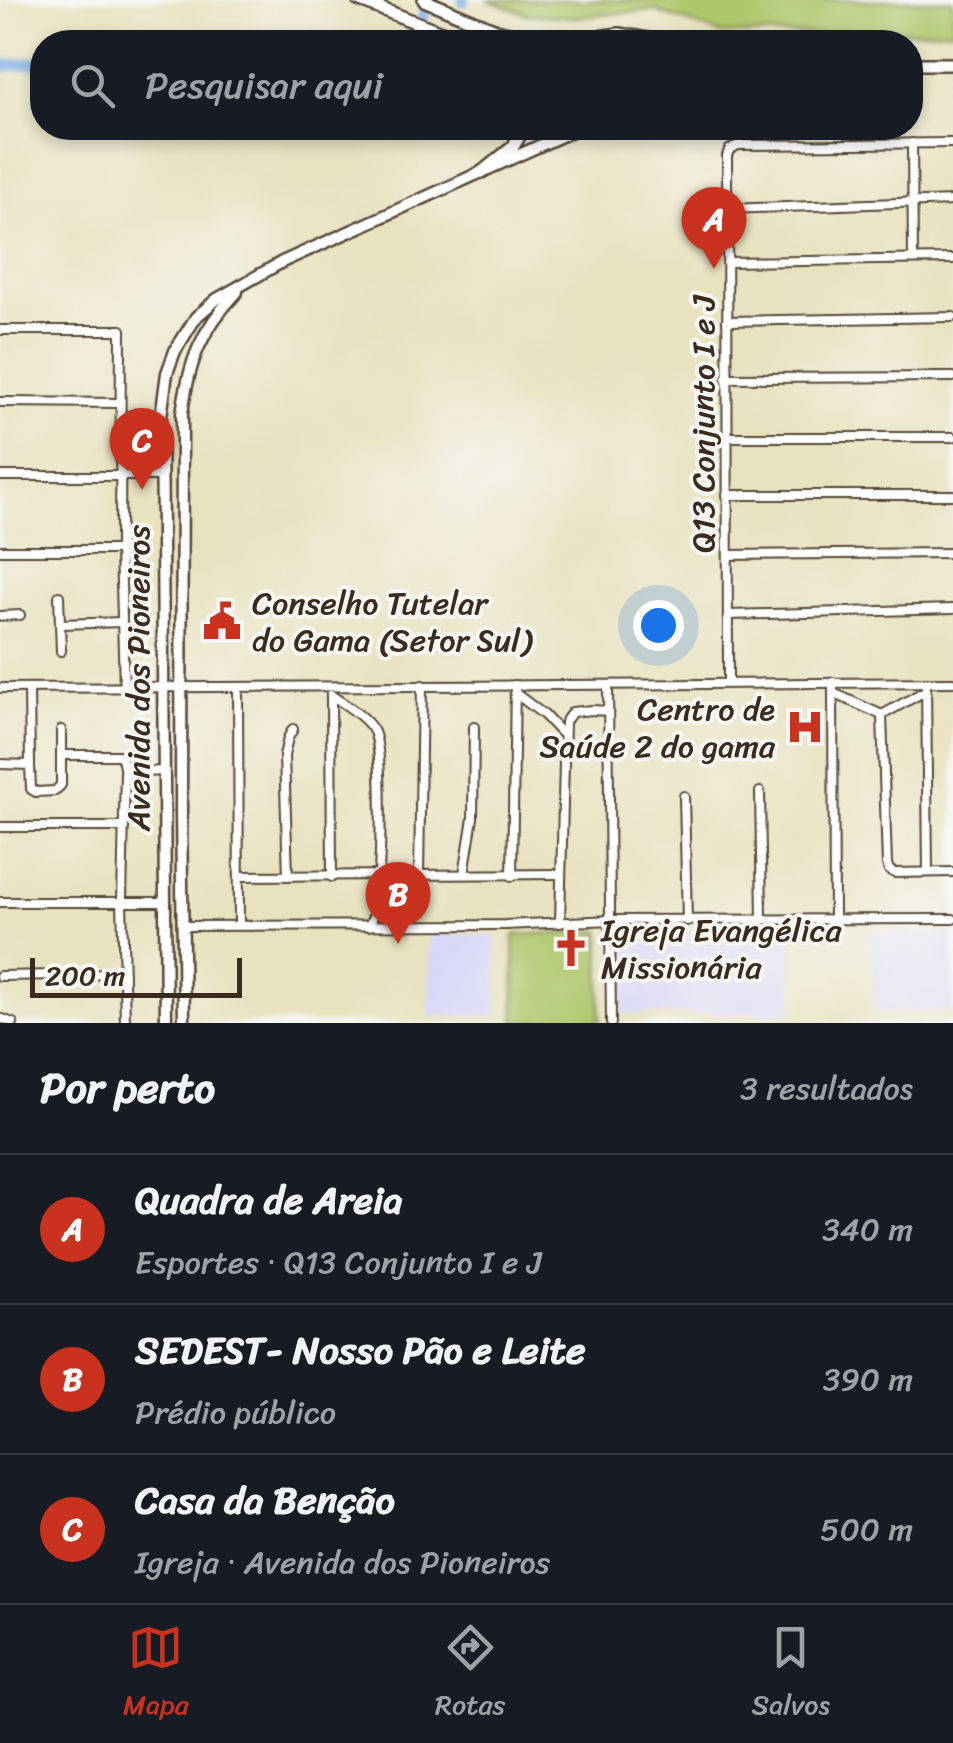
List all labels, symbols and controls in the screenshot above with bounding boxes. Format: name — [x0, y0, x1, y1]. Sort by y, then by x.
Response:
search box — [30, 30, 923, 140]
text: Pesquisar aqui — [145, 52, 383, 119]
icon: search — [65, 58, 120, 113]
pin: A — [682, 186, 746, 269]
street label: Q13 Conjunto I e J — [675, 294, 732, 553]
pin: C — [110, 408, 174, 490]
street label: Avenida dos Pioneiros — [110, 525, 167, 832]
place label: Conselho Tutelar do Gama (Setor Sul) — [252, 575, 533, 669]
public building icon: Conselho Tutelar do Gama (Setor Sul) — [201, 600, 243, 642]
your location — [633, 600, 684, 651]
place label: Centro de Saúde 2 do gama — [539, 681, 776, 775]
hospital icon: Centro de Saúde 2 do gama — [784, 706, 826, 748]
pin: B — [366, 862, 430, 944]
place label: Igreja Evangélica Missionária — [600, 902, 843, 996]
church icon: Igreja Evangélica Missionária — [550, 927, 592, 969]
text: 200 m — [45, 951, 125, 1000]
scale bar — [30, 953, 242, 998]
text: Por perto — [40, 1051, 215, 1125]
text: 3 resultados — [740, 1060, 913, 1117]
text: Quadra de Areia — [135, 1167, 403, 1234]
text: A — [62, 1201, 83, 1258]
text: 340 m — [822, 1201, 913, 1258]
text: Esportes · Q13 Conjunto I e J — [135, 1234, 542, 1291]
text: SEDEST- Nosso Pão e Leite — [135, 1317, 586, 1384]
text: B — [62, 1351, 83, 1408]
text: 390 m — [823, 1351, 913, 1408]
text: Prédio público — [135, 1384, 336, 1441]
text: Casa da Benção — [135, 1467, 395, 1534]
text: C — [63, 1501, 82, 1558]
text: 500 m — [820, 1501, 913, 1558]
text: Igreja · Avenida dos Pioneiros — [135, 1534, 550, 1591]
tab: Mapa — [123, 1620, 189, 1729]
tab: Rotas — [435, 1620, 505, 1729]
tab: Salvos — [752, 1620, 830, 1729]

